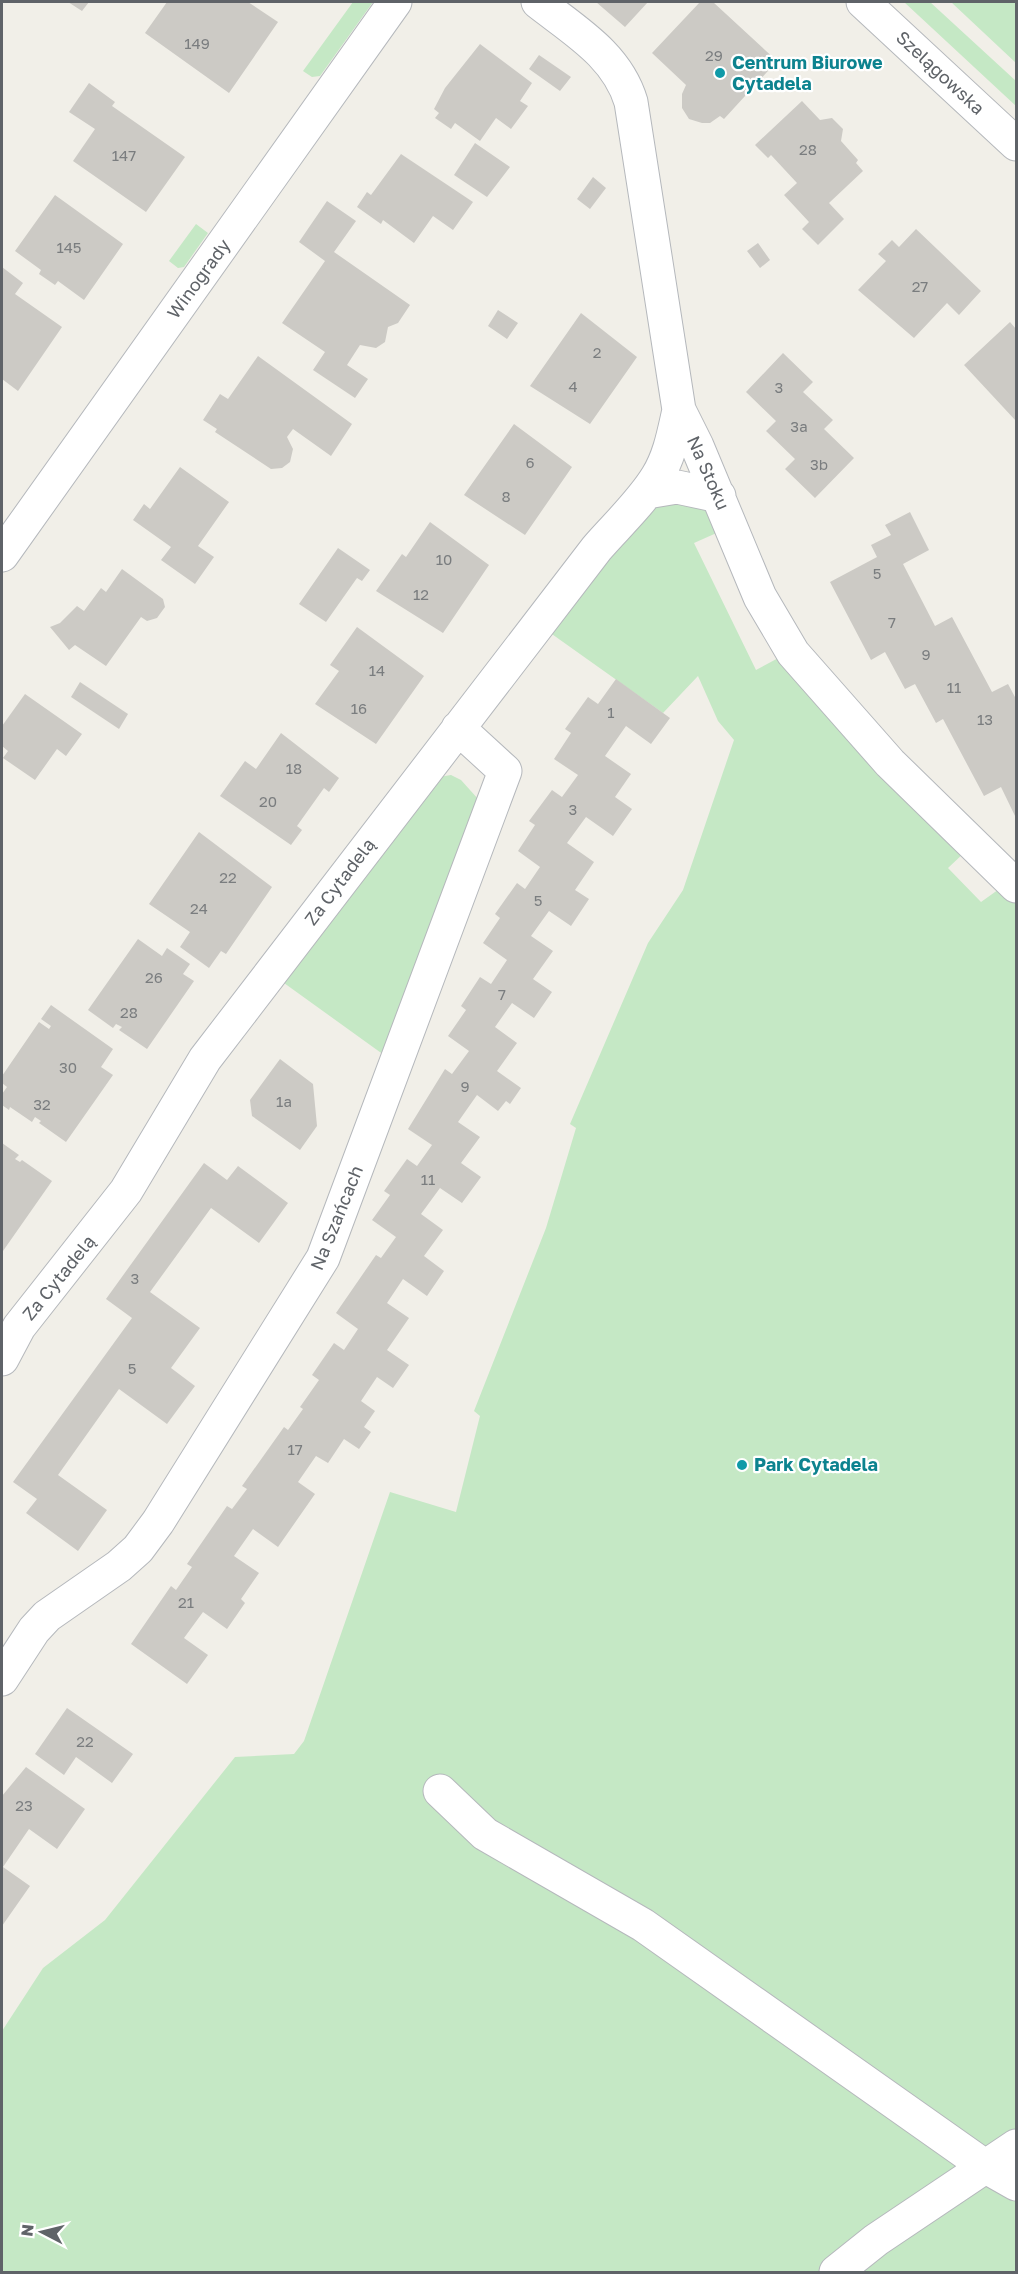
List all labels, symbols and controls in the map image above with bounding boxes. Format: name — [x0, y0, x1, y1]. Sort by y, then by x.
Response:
street label: Szelągowska — [892, 26, 989, 119]
house number: 149 — [184, 34, 210, 52]
house number: 29 — [705, 46, 723, 64]
place label: Centrum Biurowe Cytadela — [732, 51, 883, 94]
marker: Centrum Biurowe Cytadela — [713, 66, 727, 80]
house number: 28 — [799, 140, 817, 158]
house number: 147 — [112, 146, 136, 164]
street label: Winogrady — [162, 234, 234, 323]
house number: 145 — [56, 238, 82, 256]
house number: 27 — [912, 277, 928, 295]
house number: 2 — [593, 343, 601, 361]
house number: 4 — [568, 377, 578, 395]
house number: 3 — [775, 378, 783, 396]
house number: 3a — [790, 417, 808, 435]
street label: Na Stoku — [683, 432, 735, 513]
house number: 6 — [525, 453, 535, 471]
house number: 3b — [810, 455, 828, 473]
house number: 8 — [501, 487, 511, 505]
house number: 10 — [436, 550, 452, 568]
house number: 5 — [873, 564, 881, 582]
house number: 12 — [413, 585, 429, 603]
house number: 7 — [888, 613, 896, 631]
house number: 9 — [921, 645, 931, 663]
house number: 14 — [369, 661, 385, 679]
house number: 11 — [947, 678, 961, 696]
house number: 16 — [351, 699, 367, 717]
house number: 1 — [607, 703, 615, 721]
house number: 13 — [977, 710, 993, 728]
house number: 18 — [286, 759, 302, 777]
house number: 20 — [259, 792, 277, 810]
house number: 3 — [569, 800, 577, 818]
street label: Za Cytadelą — [299, 834, 379, 929]
house number: 22 — [219, 868, 237, 886]
house number: 5 — [534, 891, 542, 909]
house number: 24 — [190, 899, 208, 917]
house number: 26 — [145, 968, 163, 986]
house number: 7 — [498, 985, 506, 1003]
house number: 28 — [120, 1003, 138, 1021]
house number: 30 — [59, 1058, 77, 1076]
house number: 9 — [460, 1077, 470, 1095]
house number: 1a — [276, 1092, 292, 1110]
house number: 32 — [33, 1095, 51, 1113]
street label: Na Szańcach — [305, 1162, 367, 1273]
house number: 11 — [421, 1170, 435, 1188]
street label: Za Cytadelą — [17, 1230, 99, 1324]
house number: 3 — [131, 1269, 139, 1287]
house number: 5 — [128, 1359, 136, 1377]
house number: 17 — [287, 1440, 303, 1458]
place label: Park Cytadela — [754, 1453, 878, 1475]
marker: Park Cytadela — [735, 1458, 749, 1472]
house number: 21 — [178, 1593, 194, 1611]
house number: 22 — [76, 1732, 94, 1750]
house number: 23 — [15, 1796, 33, 1814]
north arrow — [12, 2202, 72, 2262]
text: N — [16, 2223, 38, 2237]

